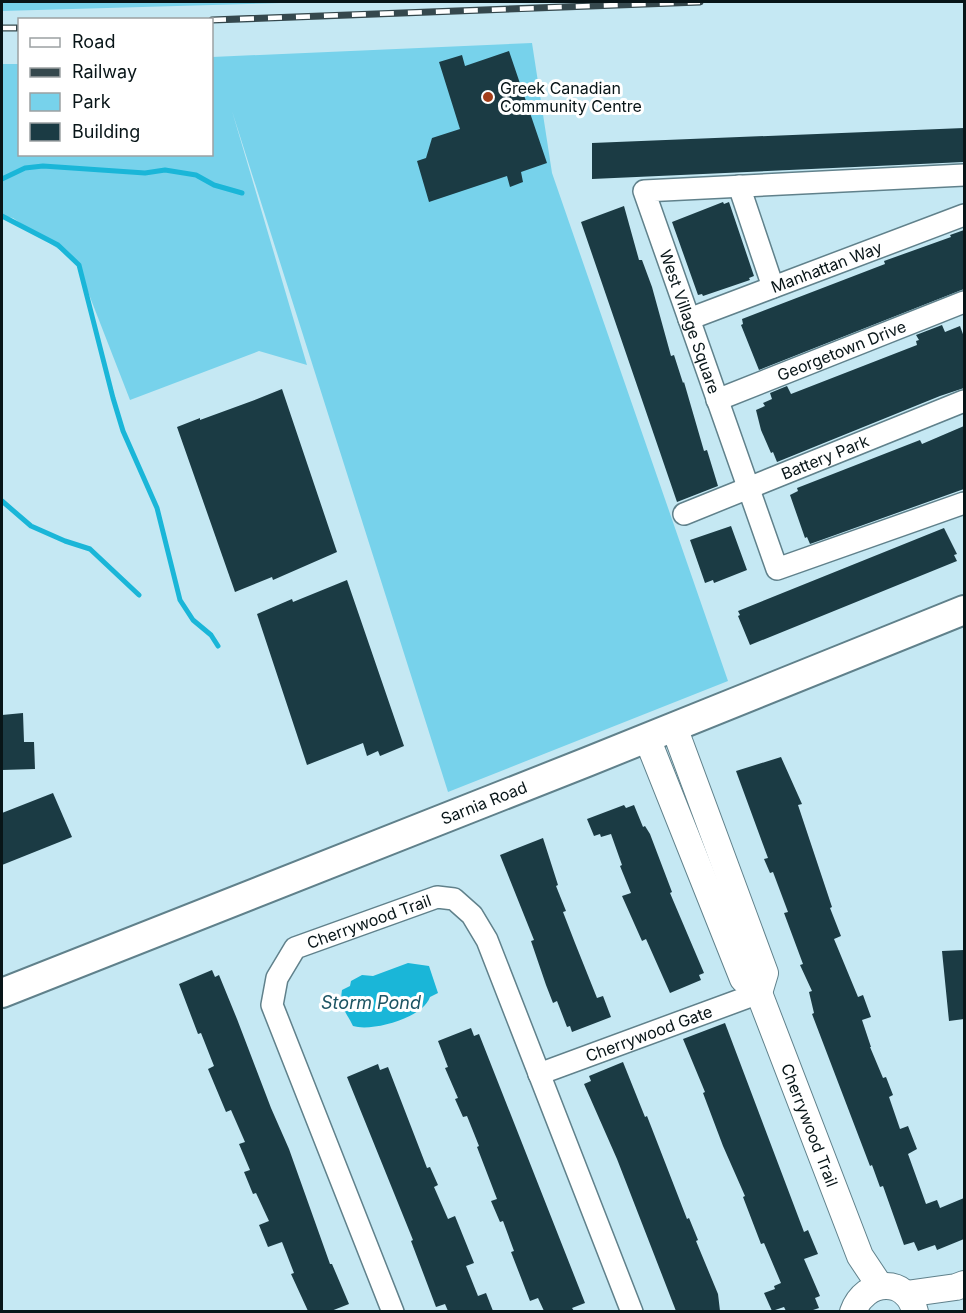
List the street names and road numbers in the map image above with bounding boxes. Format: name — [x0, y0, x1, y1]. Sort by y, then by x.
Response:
street label: Manhattan Way — [768, 237, 885, 297]
street label: West Village Square — [655, 247, 725, 396]
street label: Georgetown Drive — [774, 316, 909, 385]
street label: Battery Park — [778, 430, 872, 484]
street label: Sarnia Road — [438, 777, 530, 829]
street label: Cherrywood Trail — [304, 890, 434, 953]
street label: Cherrywood Gate — [583, 1001, 715, 1066]
street label: Cherrywood Trail — [777, 1060, 842, 1189]

